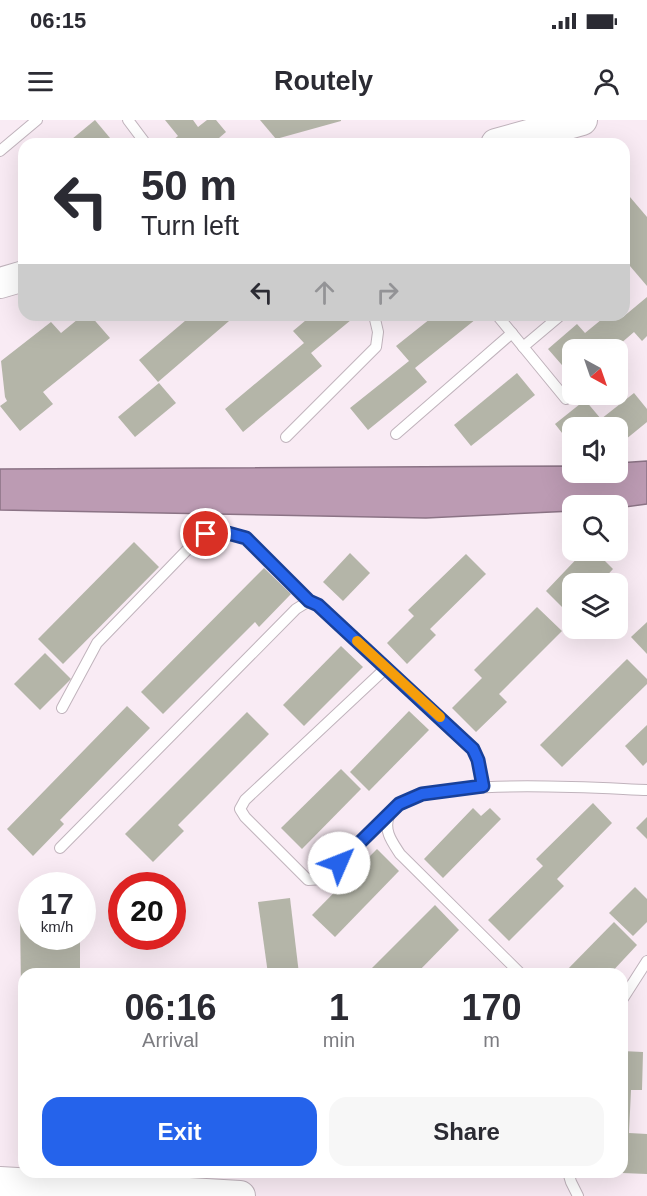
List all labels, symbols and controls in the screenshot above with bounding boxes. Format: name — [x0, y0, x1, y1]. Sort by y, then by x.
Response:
text: 06:15 — [30, 8, 86, 33]
icon: menu — [24, 65, 57, 98]
icon: person — [590, 65, 623, 98]
text: Routely — [274, 66, 373, 96]
icon: left — [42, 162, 120, 240]
text: 50 m — [141, 162, 237, 209]
text: Turn left — [141, 211, 239, 241]
icon: left — [245, 276, 278, 309]
icon: ahead — [308, 276, 341, 309]
icon: right — [371, 276, 404, 309]
north arrow — [562, 339, 628, 405]
map controls — [562, 339, 628, 639]
button: sound — [562, 417, 628, 483]
button: search — [562, 495, 628, 561]
pin — [180, 508, 231, 559]
icon: arrive — [189, 517, 222, 550]
button: layers — [562, 573, 628, 639]
position arrow — [307, 831, 371, 895]
speed limit sign: 20 — [108, 872, 186, 950]
text: 17 — [40, 887, 74, 920]
text: km/h — [41, 918, 73, 935]
text: 06:16 — [124, 987, 216, 1028]
text: 1 — [329, 987, 349, 1028]
text: 170 — [461, 987, 522, 1028]
text: Arrival — [142, 1029, 199, 1051]
text: min — [323, 1029, 355, 1051]
text: m — [483, 1029, 500, 1051]
button: Exit — [42, 1097, 317, 1166]
button: Share — [329, 1097, 604, 1166]

